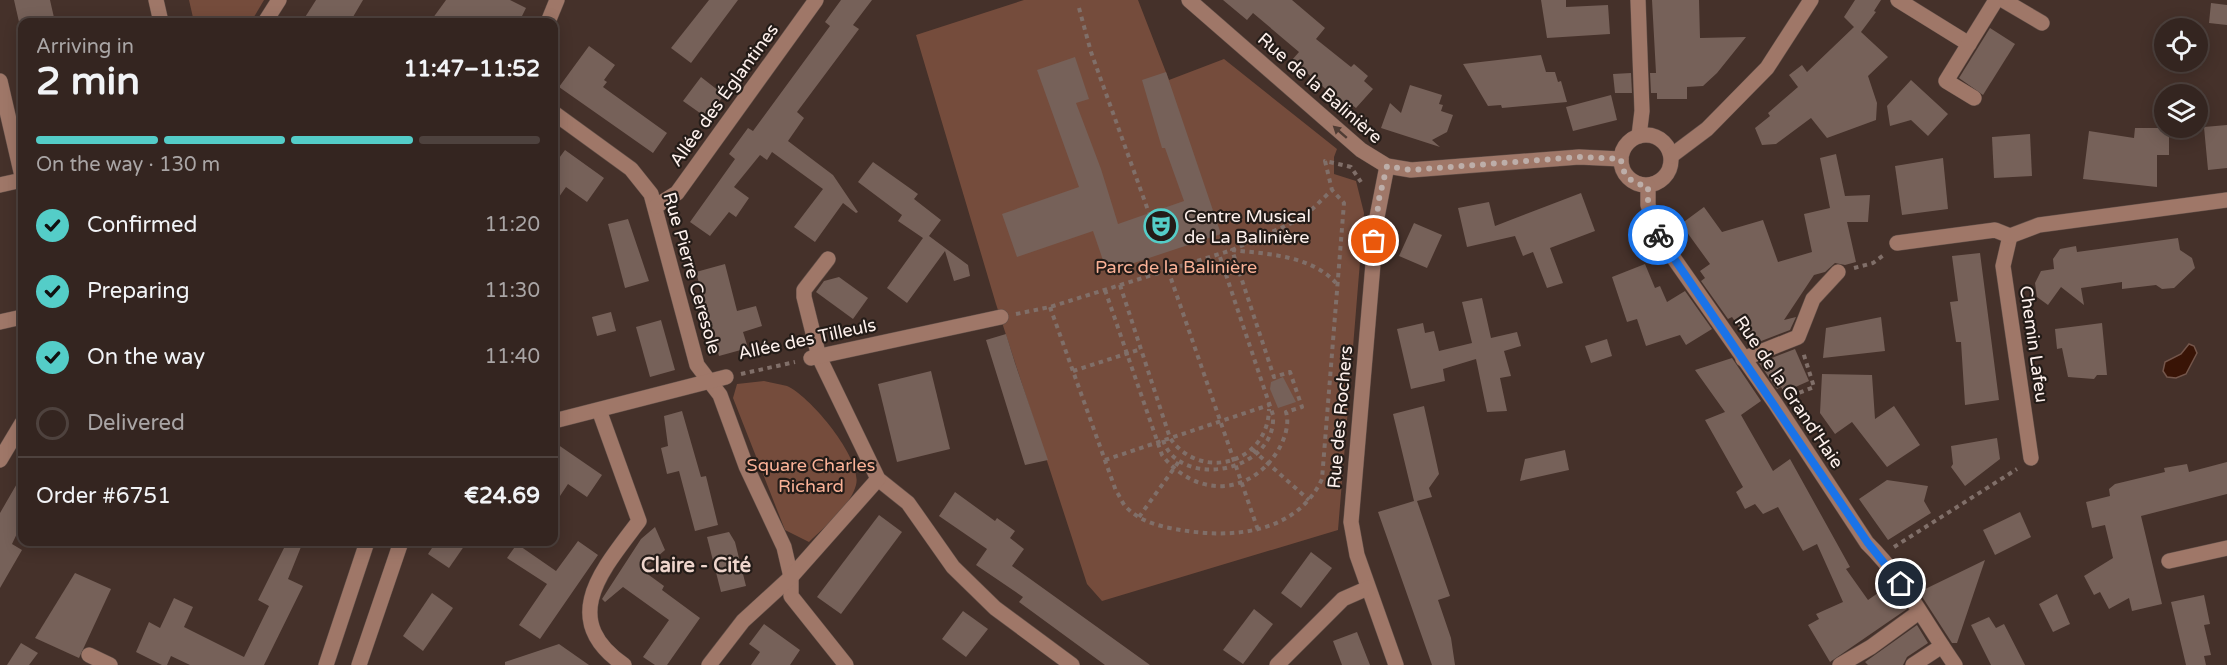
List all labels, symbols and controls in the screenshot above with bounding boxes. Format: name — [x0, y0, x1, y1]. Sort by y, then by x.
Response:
map controls — [2154, 18, 2208, 138]
button: locate — [2154, 18, 2208, 72]
street label: Allée des Églantines — [665, 19, 783, 171]
street label: Rue de la Balinière — [1253, 28, 1387, 148]
text: Arriving in — [36, 35, 134, 59]
text: 11:47–11:52 — [403, 56, 540, 82]
text: 2 min — [36, 58, 140, 105]
button: layers — [2154, 84, 2208, 138]
one-way arrow — [1333, 126, 1348, 139]
text: On the way · 130 m — [36, 153, 220, 177]
street label: Rue Pierre Ceresole — [658, 190, 726, 356]
place label: Centre Musical de La Balinière — [1184, 205, 1311, 248]
courier — [1628, 205, 1688, 265]
theatre icon: Centre Musical de La Balinière — [1143, 208, 1179, 244]
icon: check — [36, 209, 69, 242]
text: Confirmed — [87, 212, 197, 238]
text: 11:20 — [485, 213, 540, 237]
pin — [1348, 215, 1399, 266]
icon: bike — [1642, 219, 1675, 252]
icon: bag — [1357, 224, 1390, 257]
park label: Parc de la Balinière — [1095, 256, 1257, 278]
icon: check — [36, 275, 69, 308]
text: Preparing — [87, 278, 190, 304]
text: 11:30 — [485, 279, 540, 303]
street label: Chemin Lafeu — [2015, 284, 2053, 404]
street label: Rue de la Grand'Haie — [1730, 311, 1848, 473]
street label: Allée des Tilleuls — [736, 314, 878, 364]
icon: check — [36, 341, 69, 374]
text: On the way — [87, 344, 205, 370]
text: 11:40 — [485, 345, 540, 369]
street label: Rue des Rochers — [1323, 345, 1357, 489]
text: Delivered — [87, 410, 185, 436]
park label: Square Charles Richard — [747, 454, 875, 497]
text: Order #6751 — [36, 483, 171, 509]
text: €24.69 — [464, 483, 540, 509]
district label: Claire - Cité — [641, 554, 751, 578]
pin — [1875, 558, 1926, 609]
icon: home — [1884, 567, 1917, 600]

